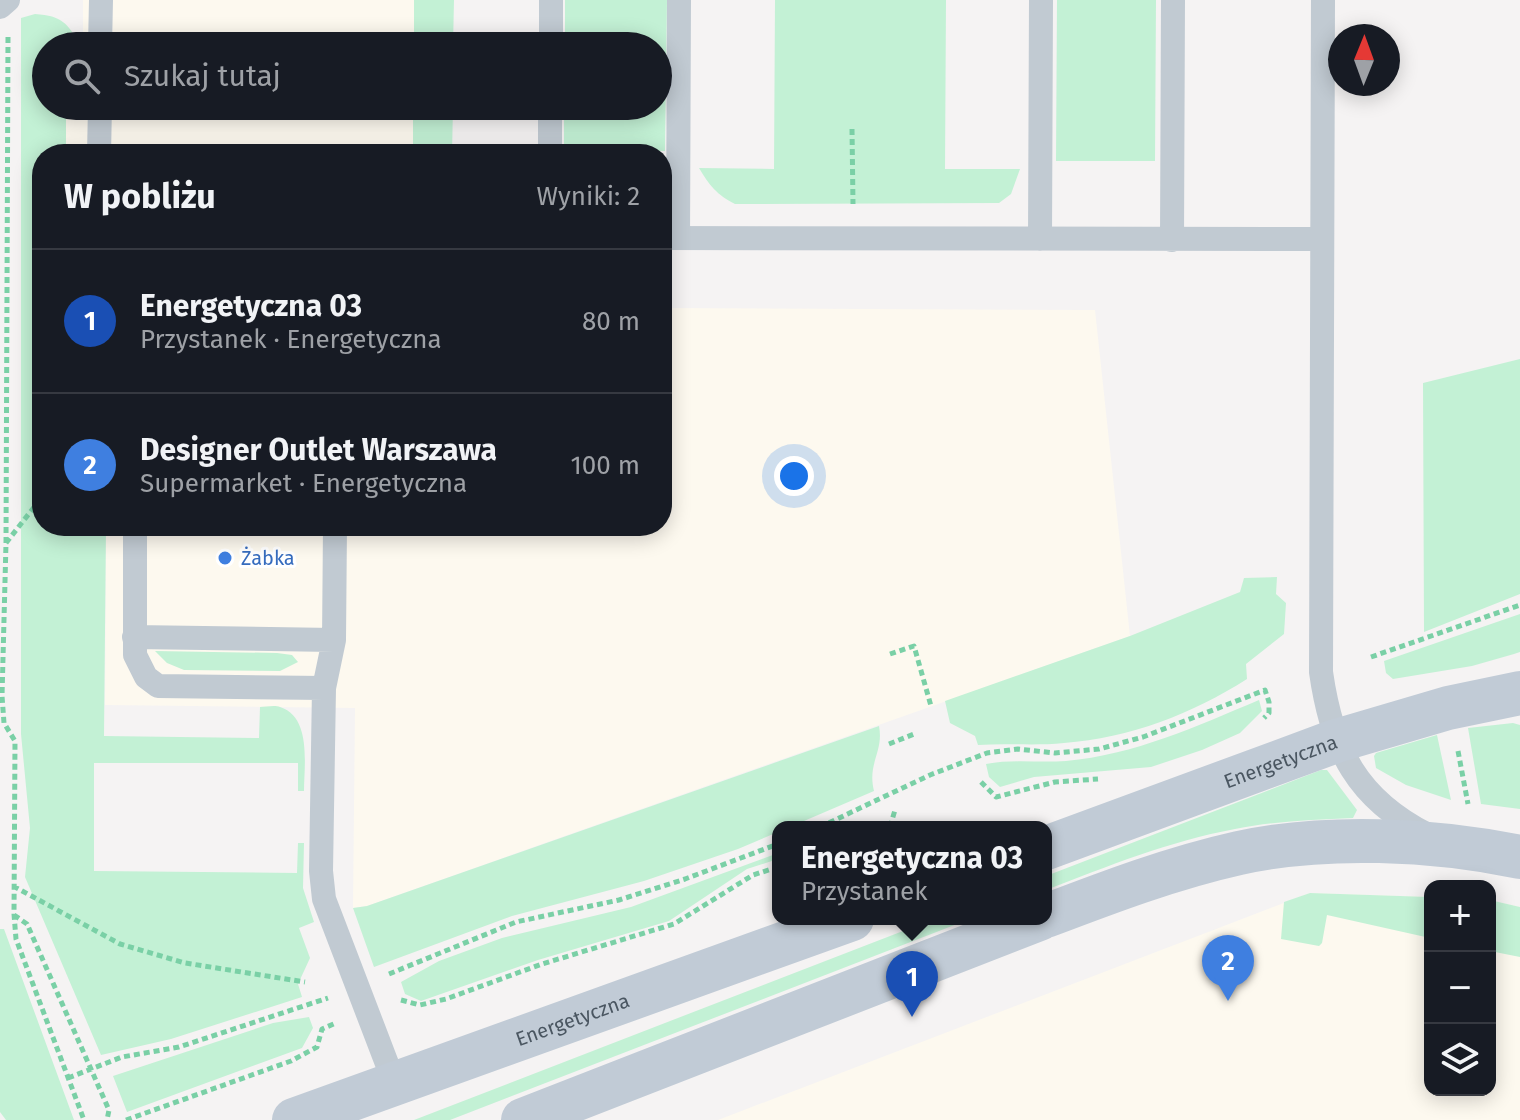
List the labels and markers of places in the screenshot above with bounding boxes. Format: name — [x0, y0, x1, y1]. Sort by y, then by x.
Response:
place label: Żabka — [241, 546, 295, 570]
marker: Żabka — [216, 549, 234, 567]
pin: 2 — [1202, 935, 1254, 1001]
pin: 1 — [886, 951, 938, 1017]

